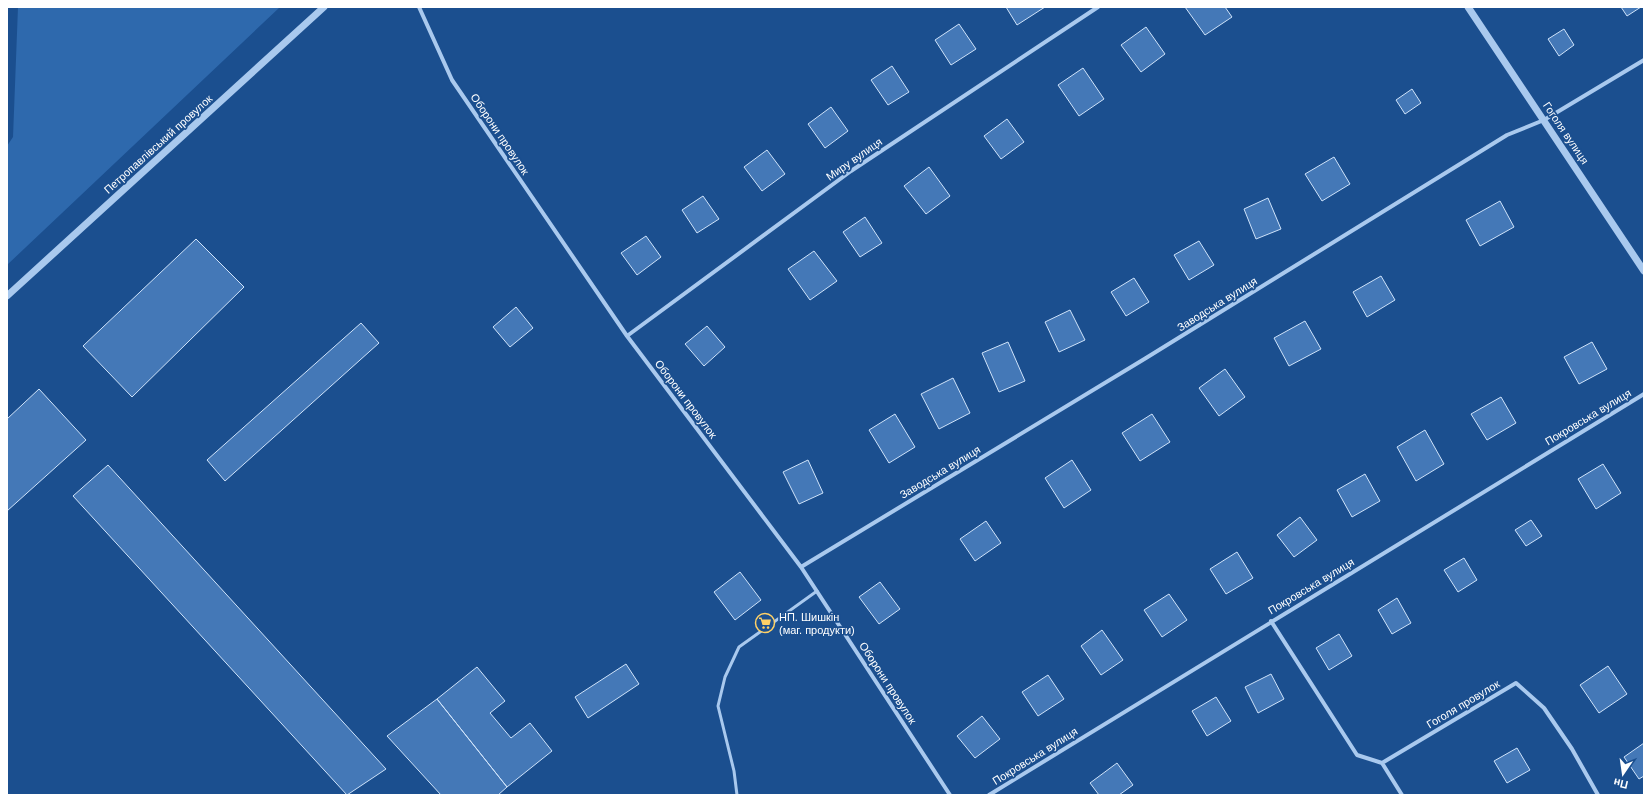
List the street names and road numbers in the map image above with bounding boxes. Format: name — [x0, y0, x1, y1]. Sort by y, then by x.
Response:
street label: Оборони провулок — [468, 91, 532, 177]
street label: Петропавлівський провулок — [102, 92, 215, 196]
street label: Гоголя вулиця — [1541, 100, 1591, 166]
street label: Миру вулиця — [824, 135, 884, 183]
street label: Заводська вулиця — [1175, 275, 1259, 333]
street label: Оборони провулок — [653, 357, 719, 441]
street label: Покровська вулиця — [1543, 387, 1633, 447]
street label: Заводська вулиця — [898, 443, 983, 501]
street label: Покровська вулиця — [1266, 556, 1356, 616]
street label: Оборони провулок — [857, 640, 919, 726]
street label: Гоголя провулок — [1424, 677, 1502, 731]
street label: Покровська вулиця — [990, 725, 1080, 787]

